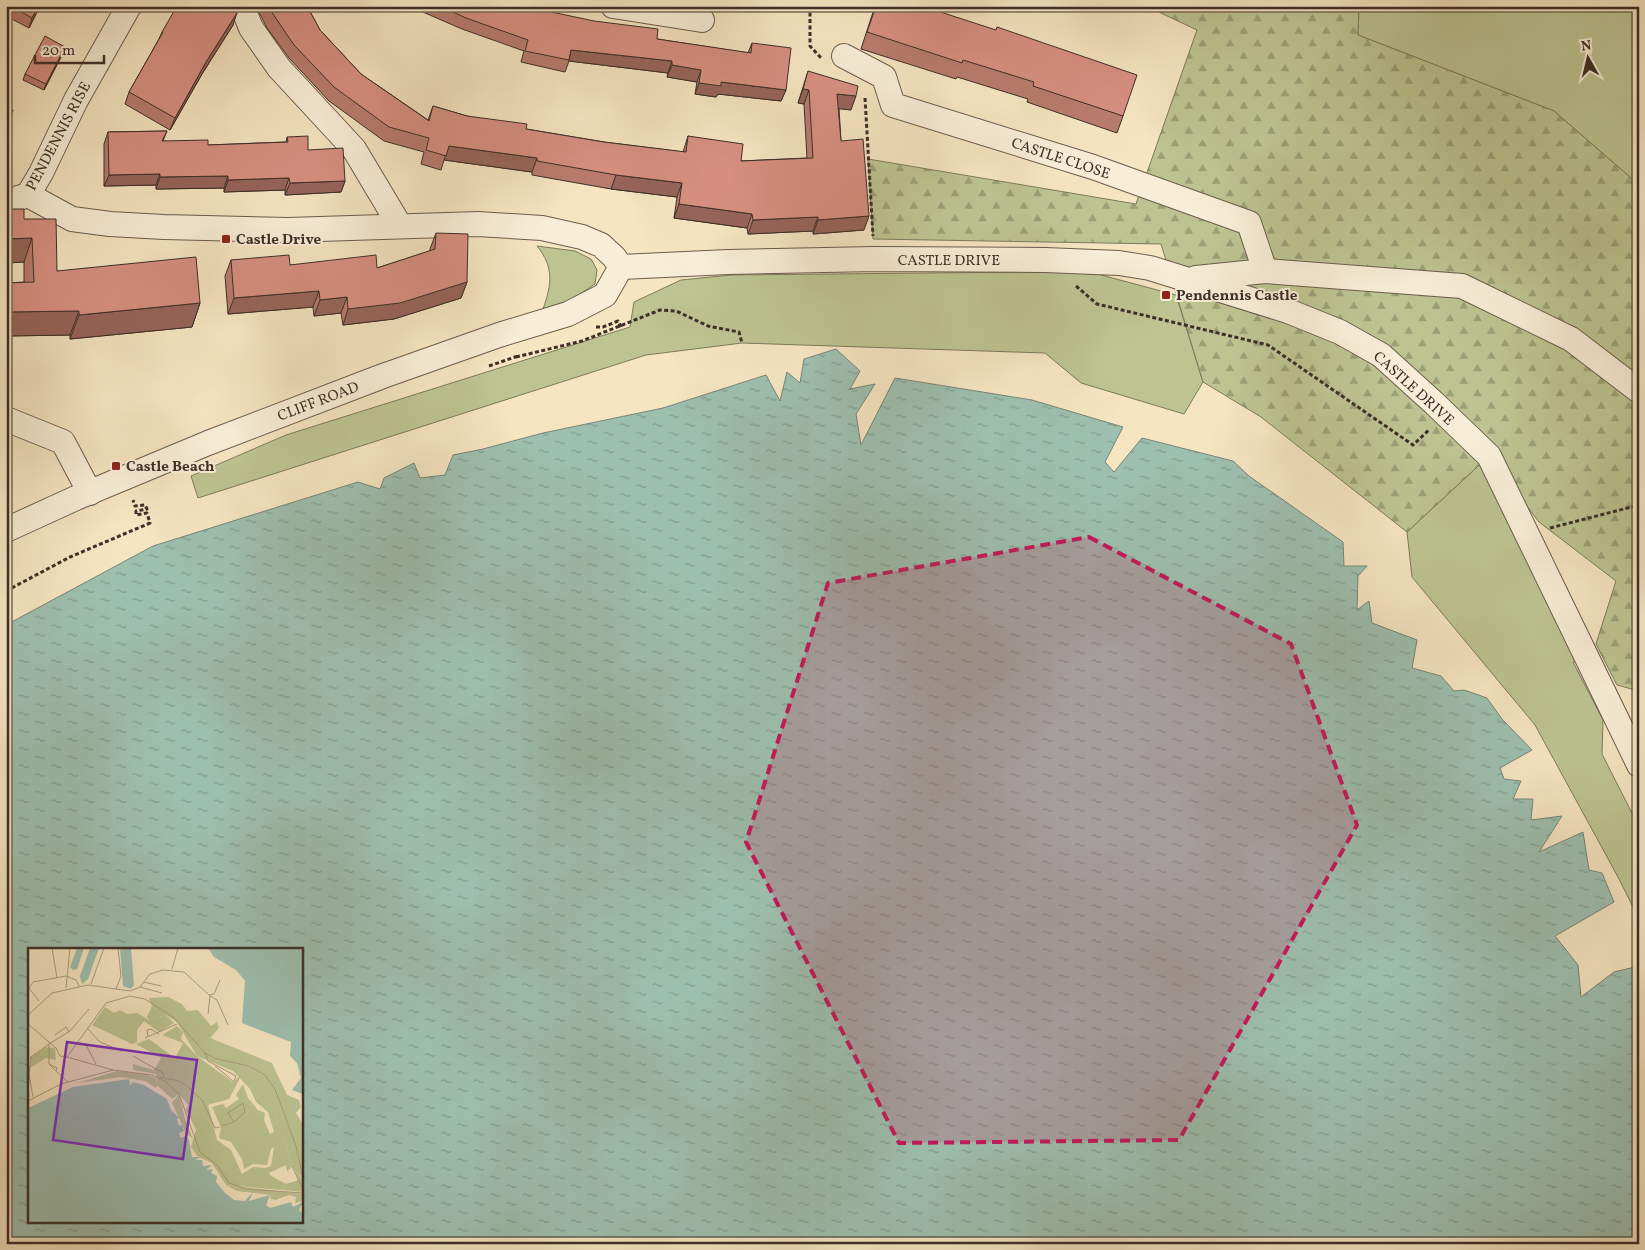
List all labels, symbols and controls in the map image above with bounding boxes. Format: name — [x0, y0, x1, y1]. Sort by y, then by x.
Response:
scale bar — [35, 32, 104, 64]
north arrow — [1562, 32, 1612, 82]
text: N — [1580, 36, 1593, 57]
text: 20 m — [42, 41, 75, 62]
street label: PENDENNIS RISE — [22, 79, 97, 195]
street label: CASTLE CLOSE — [1008, 134, 1113, 185]
place label: Castle Drive — [236, 230, 322, 251]
marker: Castle Drive — [220, 233, 232, 245]
street label: CASTLE DRIVE — [898, 251, 1000, 272]
place label: Pendennis Castle — [1176, 286, 1298, 307]
marker: Pendennis Castle — [1160, 289, 1172, 301]
street label: CASTLE DRIVE — [1368, 347, 1458, 431]
street label: CLIFF ROAD — [275, 377, 362, 428]
place label: Castle Beach — [126, 457, 215, 478]
marker: Castle Beach — [110, 460, 122, 472]
inset map — [28, 948, 302, 1222]

